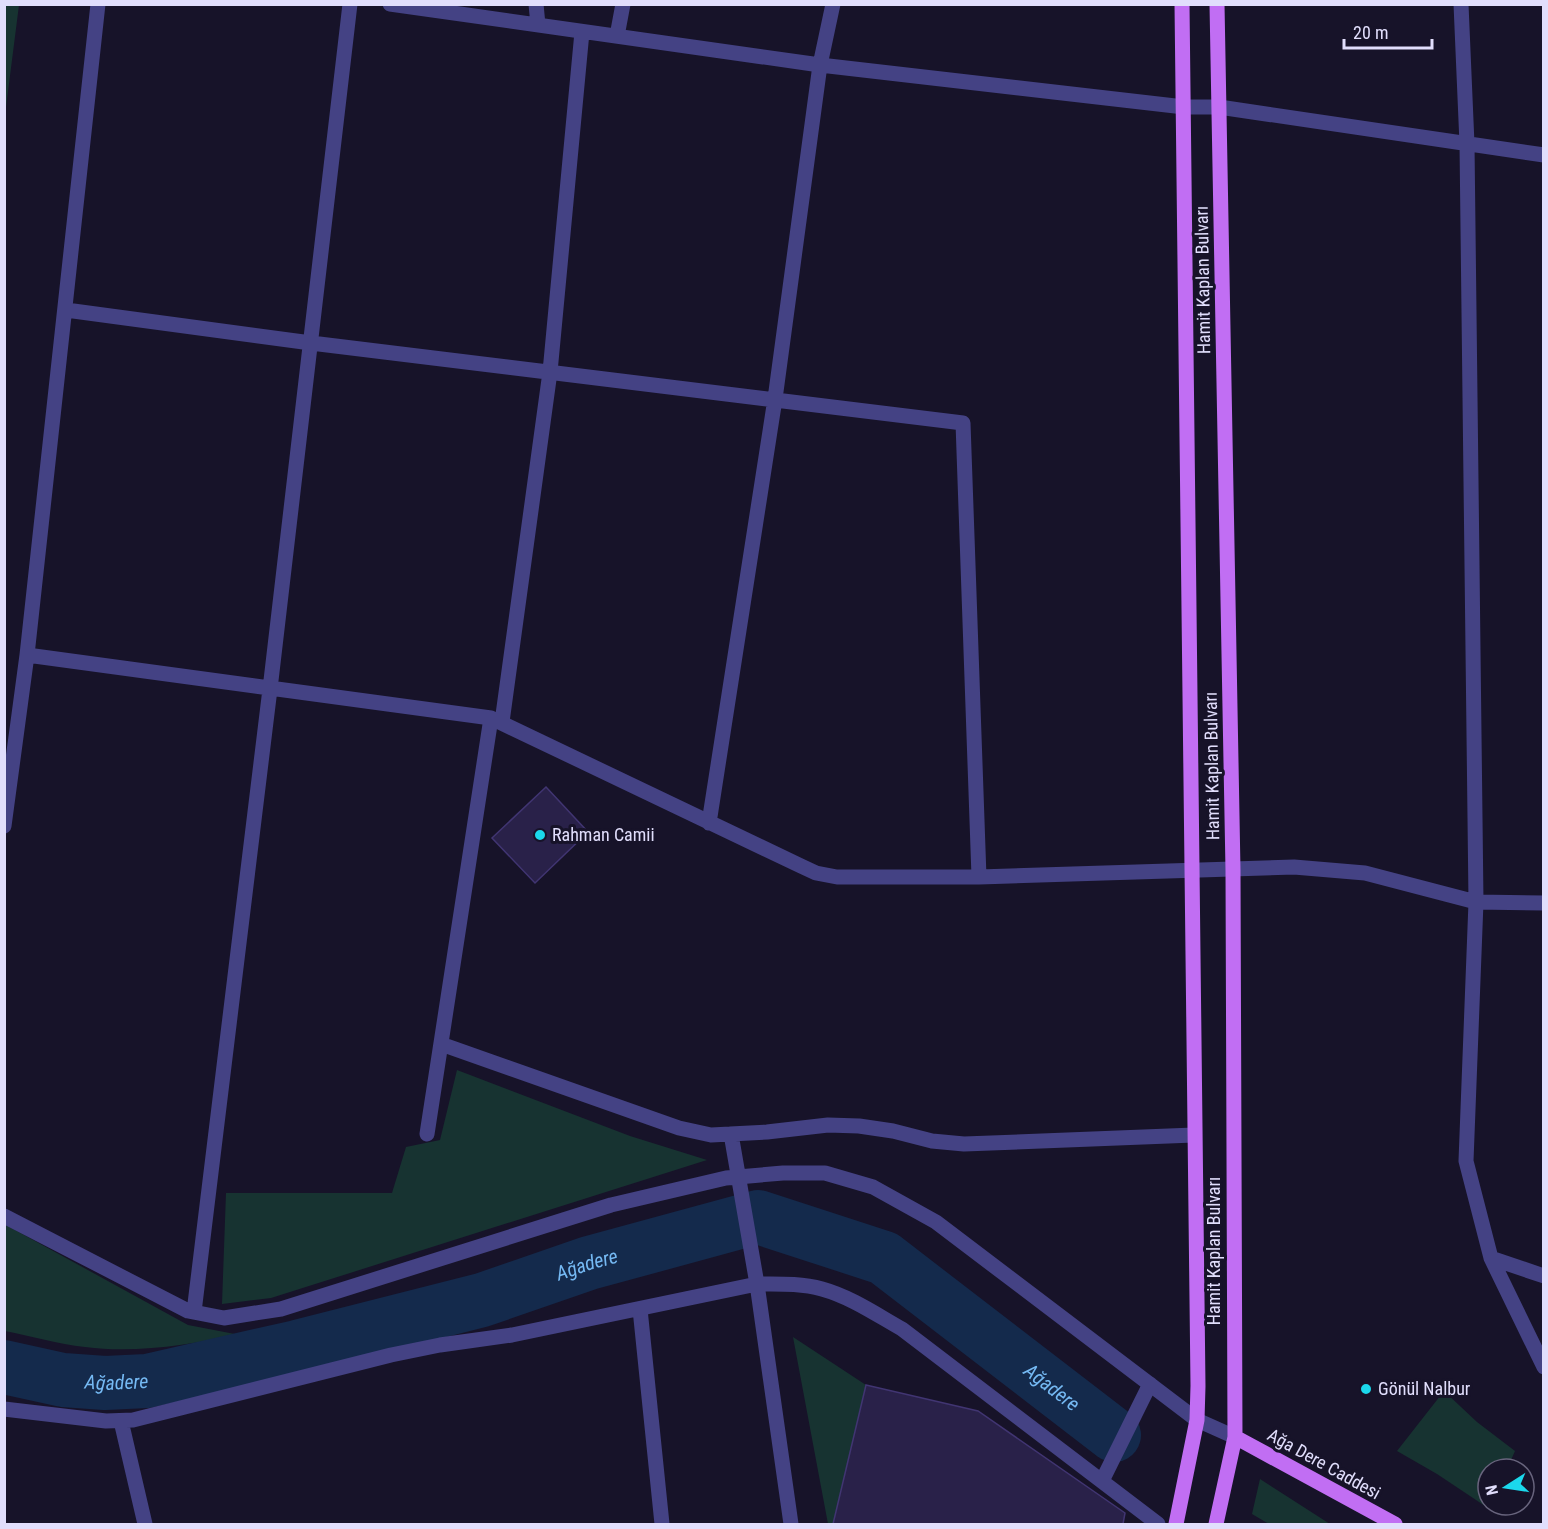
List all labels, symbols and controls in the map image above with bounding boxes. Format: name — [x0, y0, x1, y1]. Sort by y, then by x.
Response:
scale bar — [1344, 12, 1432, 50]
text: 20 m — [1353, 22, 1388, 43]
street label: Hamit Kaplan Bulvarı — [1191, 206, 1214, 354]
street label: Hamit Kaplan Bulvarı — [1200, 692, 1223, 840]
place label: Rahman Camii — [552, 824, 655, 845]
marker: Rahman Camii — [533, 828, 547, 842]
street label: Hamit Kaplan Bulvarı — [1203, 1177, 1224, 1325]
water label: Ağadere — [552, 1244, 620, 1286]
water label: Ağadere — [1019, 1358, 1084, 1416]
water label: Ağadere — [83, 1369, 149, 1395]
place label: Gönül Nalbur — [1378, 1378, 1471, 1399]
marker: Gönül Nalbur — [1359, 1382, 1373, 1396]
street label: Ağa Dere Caddesi — [1264, 1424, 1384, 1503]
north arrow — [1476, 1457, 1536, 1517]
text: N — [1482, 1483, 1502, 1497]

